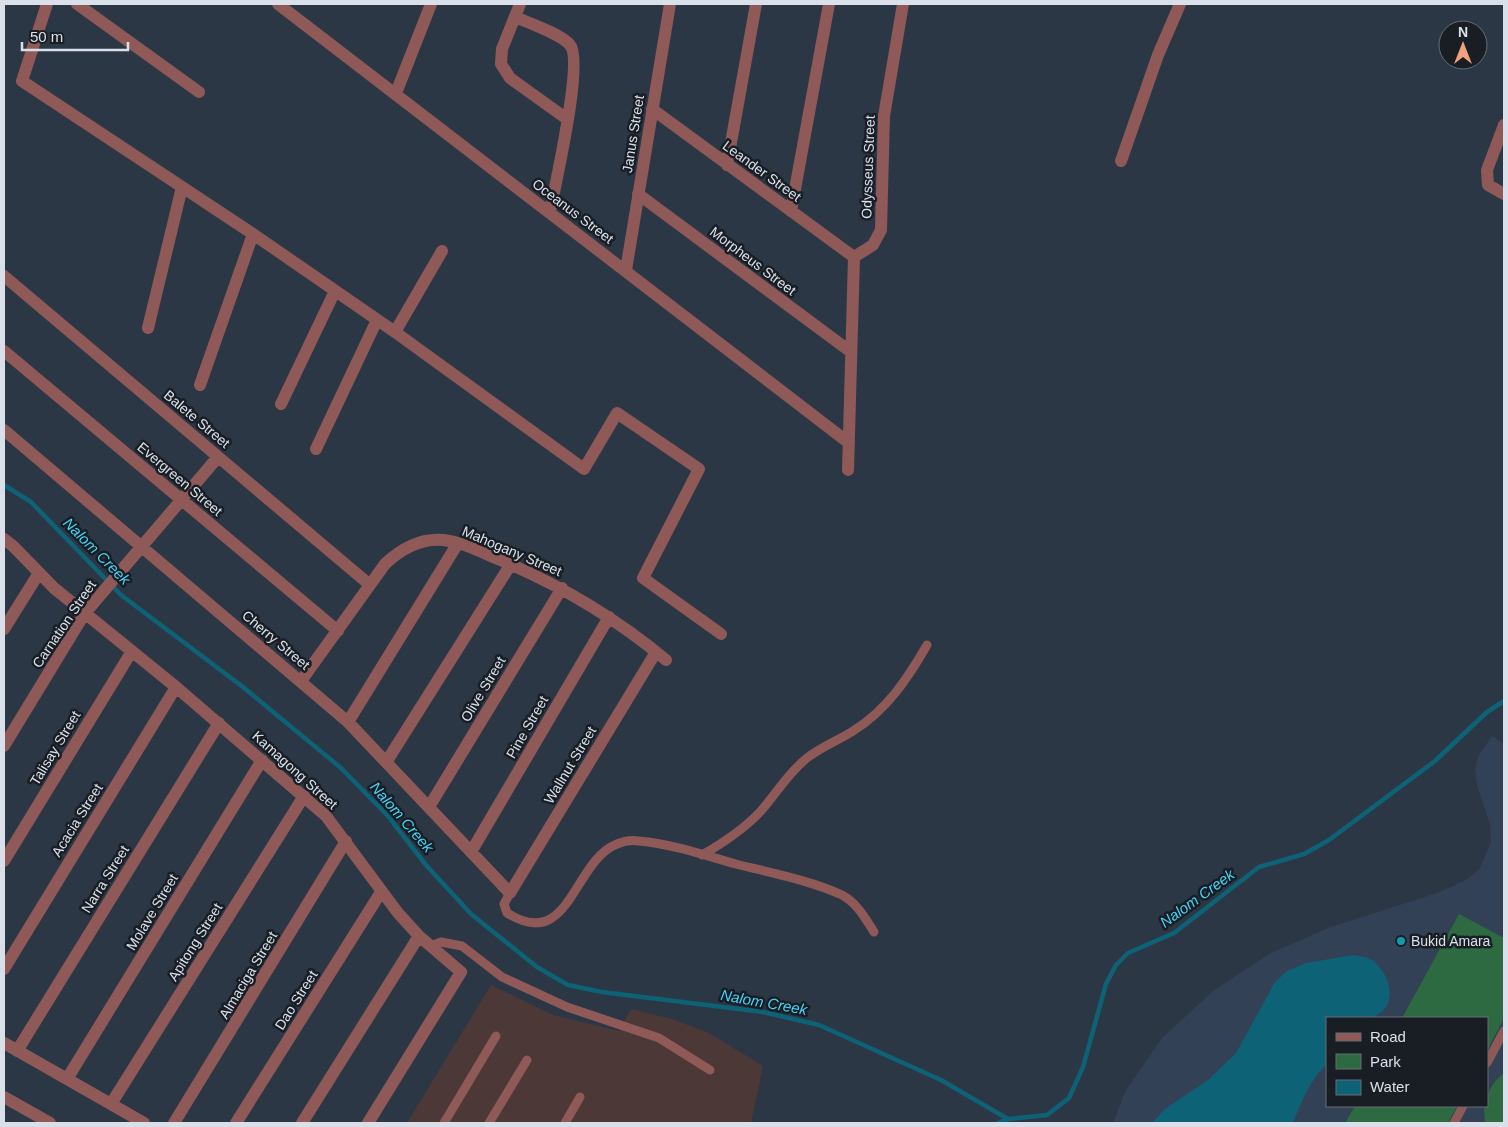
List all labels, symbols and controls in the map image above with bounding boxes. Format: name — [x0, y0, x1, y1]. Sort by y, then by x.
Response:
scale bar — [22, 20, 129, 52]
north arrow — [1438, 20, 1488, 70]
text: N — [1458, 24, 1468, 40]
text: 50 m — [30, 28, 63, 45]
street label: Janus Street — [619, 94, 647, 174]
street label: Odysseus Street — [858, 115, 878, 219]
street label: Leander Street — [720, 137, 804, 205]
street label: Oceanus Street — [529, 175, 617, 247]
street label: Morpheus Street — [707, 223, 799, 299]
street label: Balete Street — [161, 387, 233, 451]
street label: Evergreen Street — [134, 439, 226, 519]
water label: Nalom Creek — [60, 514, 135, 589]
street label: Mahogany Street — [460, 523, 564, 579]
street label: Carnation Street — [29, 577, 99, 671]
street label: Cherry Street — [239, 607, 313, 673]
street label: Olive Street — [457, 653, 509, 724]
street label: Pine Street — [503, 693, 551, 761]
street label: Talisay Street — [26, 708, 84, 788]
street label: Wallnut Street — [541, 723, 599, 807]
street label: Kamagong Street — [249, 728, 341, 812]
water label: Nalom Creek — [367, 778, 438, 857]
street label: Acacia Street — [48, 780, 106, 860]
street label: Narra Street — [78, 842, 132, 916]
water label: Nalom Creek — [1157, 865, 1239, 931]
street label: Molave Street — [123, 871, 181, 953]
street label: Apitong Street — [165, 900, 225, 984]
street label: Almaciga Street — [216, 928, 280, 1021]
place label: Bukid Amara — [1411, 933, 1491, 949]
marker: Bukid Amara — [1395, 935, 1407, 947]
street label: Dao Street — [271, 967, 321, 1033]
water label: Nalom Creek — [719, 986, 810, 1018]
legend — [1326, 1017, 1488, 1107]
text: Road — [1370, 1028, 1406, 1045]
text: Park — [1370, 1053, 1401, 1070]
text: Water — [1370, 1078, 1409, 1095]

